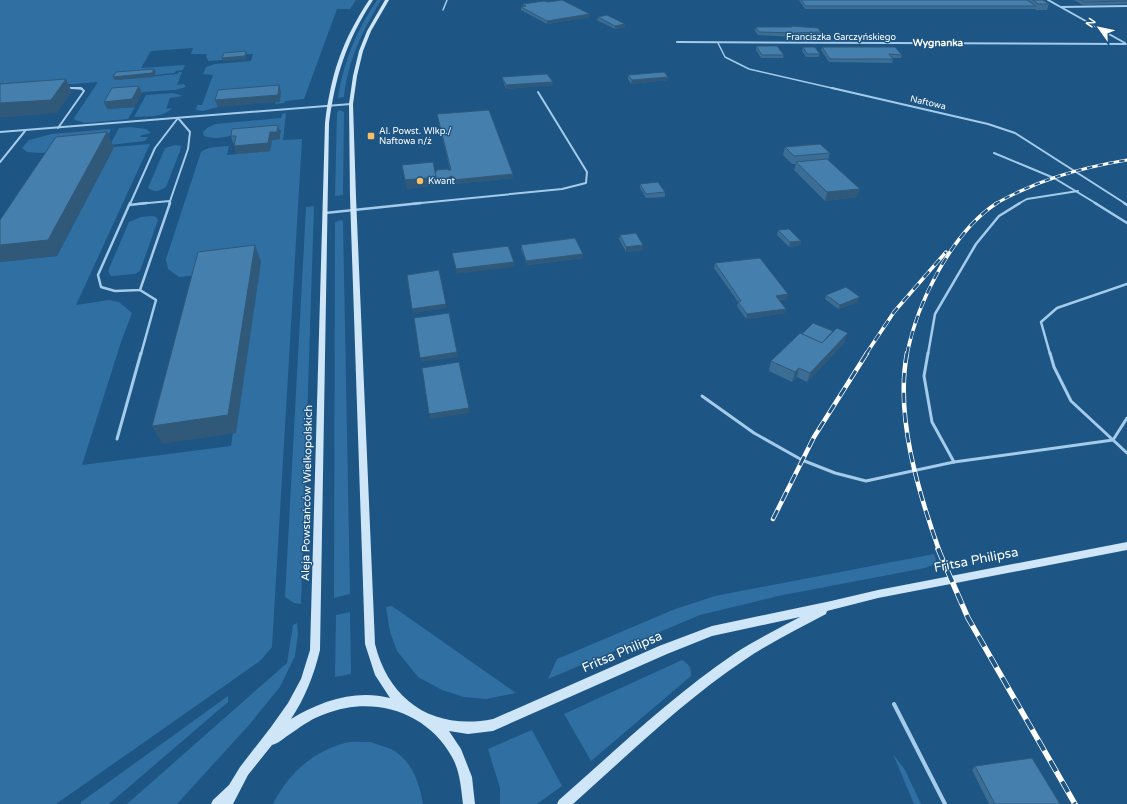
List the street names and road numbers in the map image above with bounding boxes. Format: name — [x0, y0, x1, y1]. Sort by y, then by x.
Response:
street label: Franciszka Garczyńskiego — [786, 32, 896, 43]
street label: Naftowa — [909, 94, 947, 112]
street label: Aleja Powstańców Wielkopolskich — [299, 405, 315, 581]
street label: Fritsa Philipsa — [932, 544, 1020, 576]
street label: Fritsa Philipsa — [579, 628, 665, 676]

